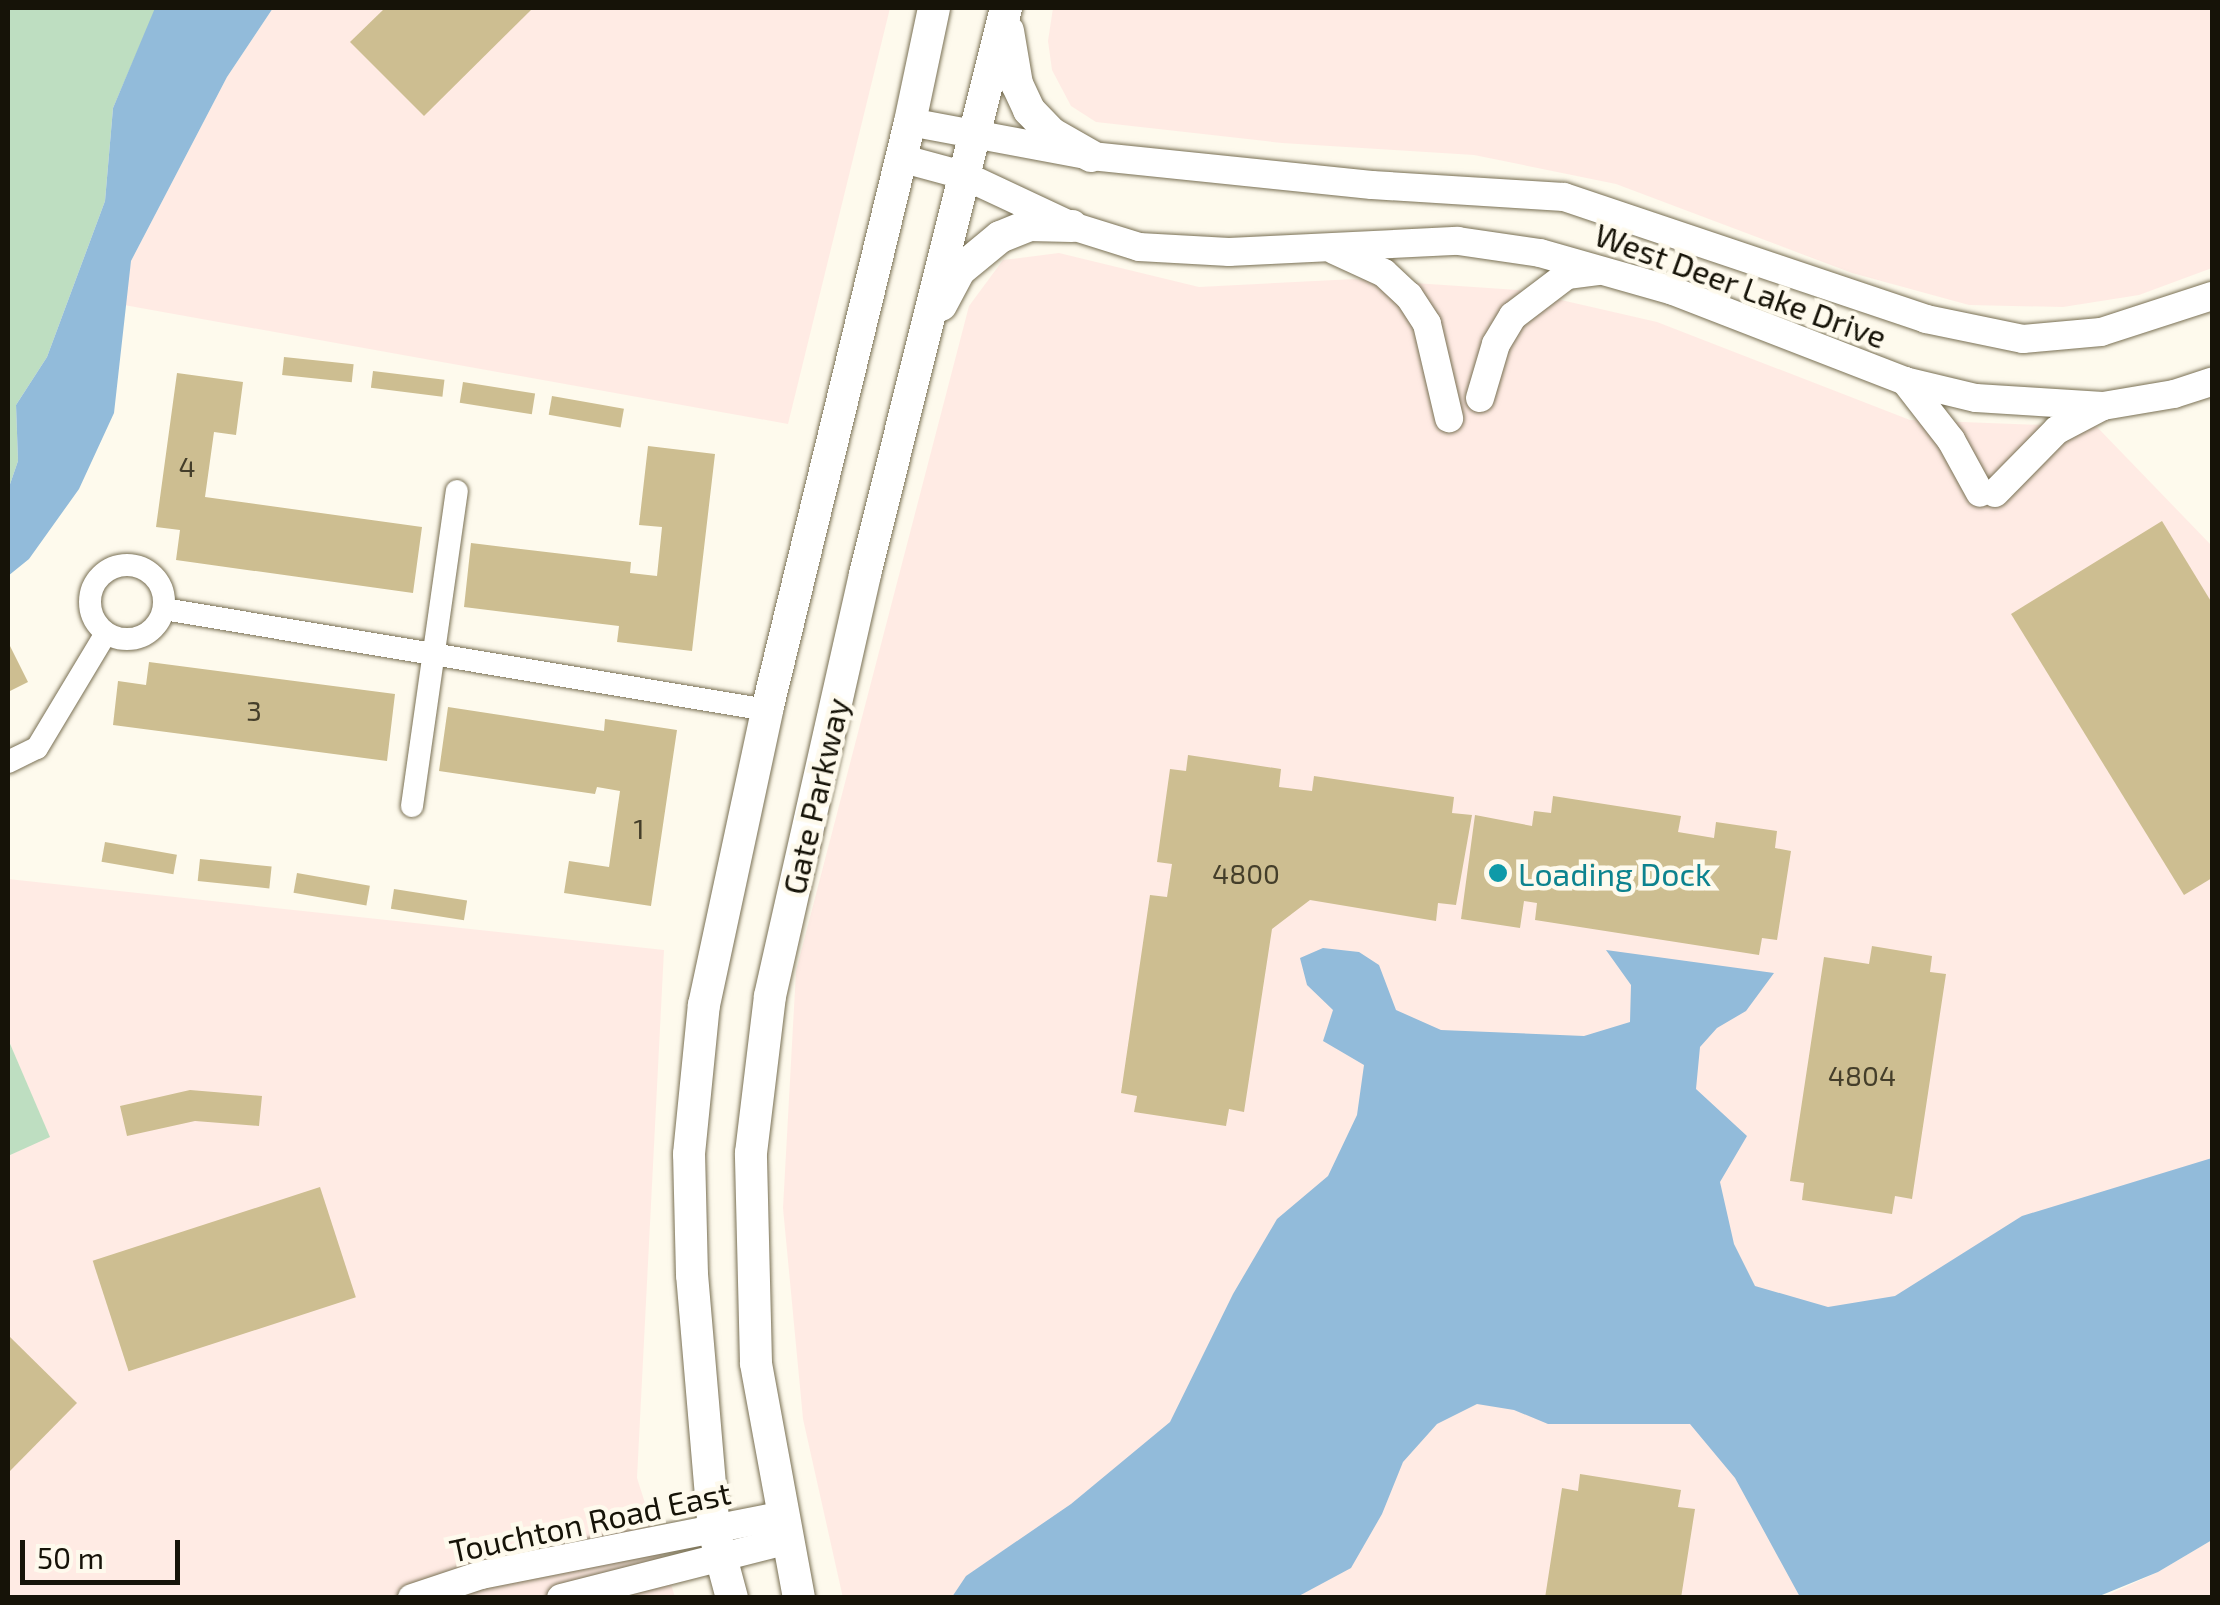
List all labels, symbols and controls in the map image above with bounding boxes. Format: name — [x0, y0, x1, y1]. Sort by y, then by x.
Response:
street label: West Deer Lake Drive — [1590, 214, 1892, 356]
house number: 4 — [178, 449, 196, 483]
house number: 3 — [246, 693, 262, 727]
street label: Gate Parkway — [774, 694, 856, 898]
house number: 1 — [633, 811, 645, 845]
place label: Loading Dock — [1518, 854, 1711, 892]
house number: 4800 — [1212, 856, 1280, 890]
marker: Loading Dock — [1487, 862, 1509, 884]
house number: 4804 — [1828, 1058, 1896, 1092]
street label: Touchton Road East — [446, 1472, 734, 1570]
scale bar — [25, 1520, 185, 1582]
text: 50 m — [37, 1539, 104, 1575]

